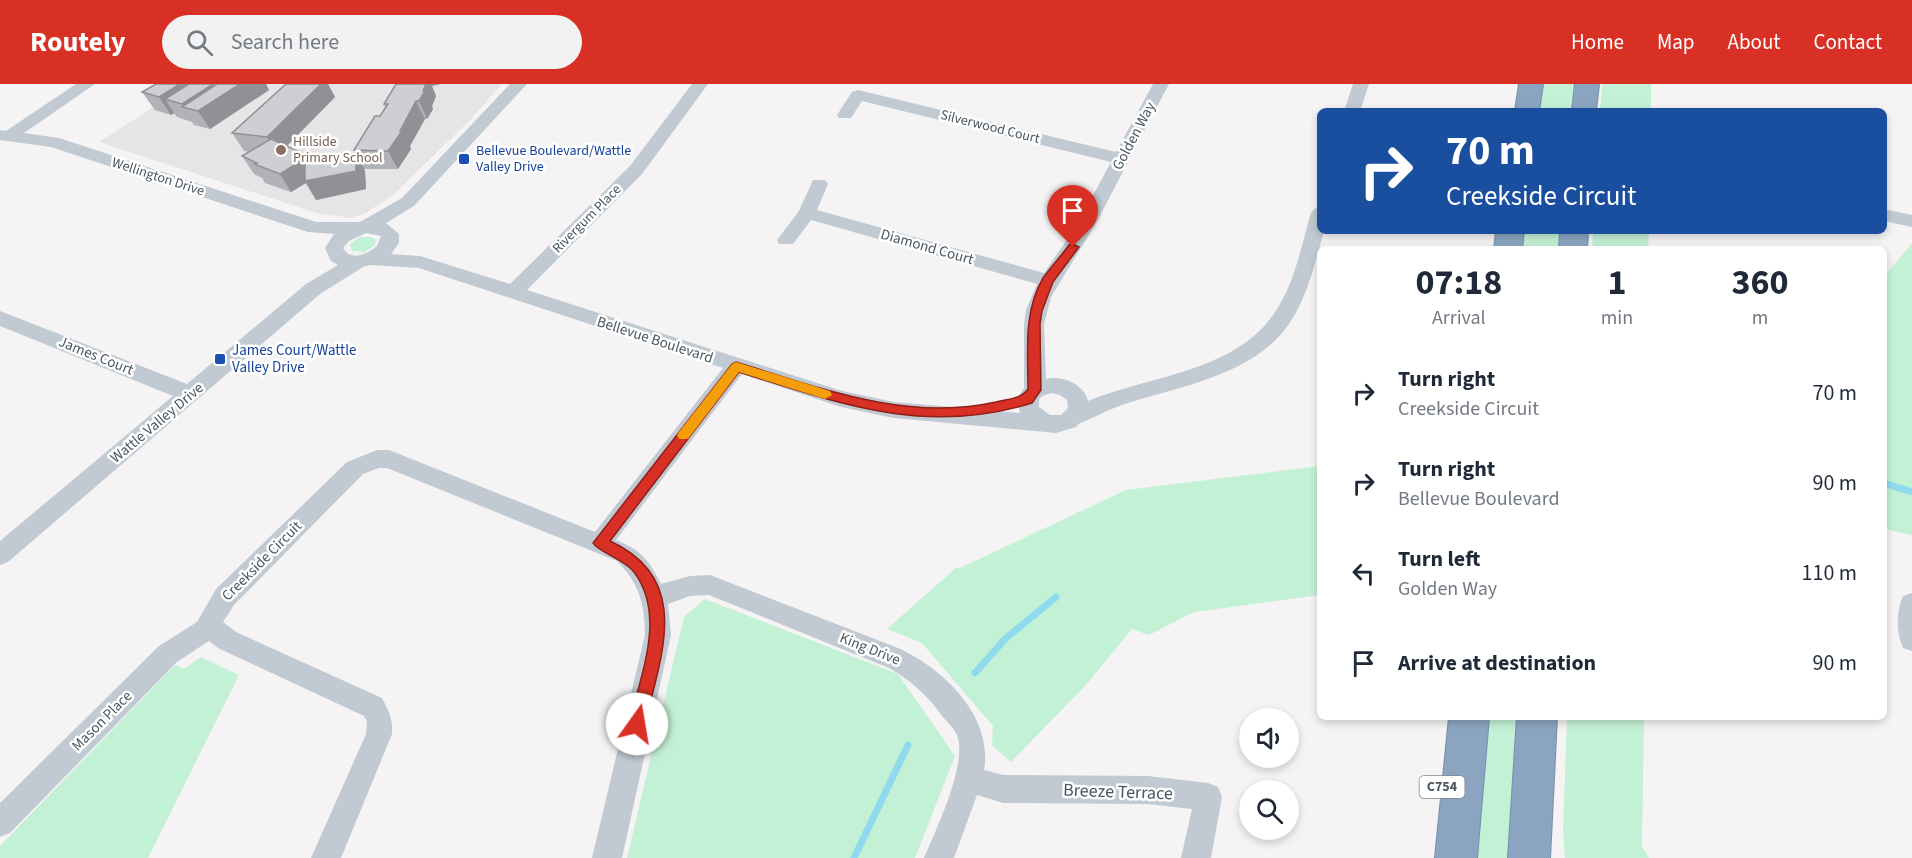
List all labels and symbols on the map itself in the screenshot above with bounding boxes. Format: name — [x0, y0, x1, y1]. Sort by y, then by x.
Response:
street label: Golden Way — [1107, 98, 1161, 174]
street label: Silverwood Court — [938, 105, 1042, 149]
place label: Hillside Primary School — [293, 132, 383, 168]
place label: Bellevue Boulevard/Wattle Valley Drive — [476, 141, 631, 177]
marker: Hillside Primary School — [274, 143, 288, 157]
marker: Bellevue Boulevard/Wattle Valley Drive — [457, 152, 471, 166]
street label: Wellington Drive — [109, 153, 207, 201]
street label: Rivergum Place — [548, 180, 626, 258]
pin — [1047, 185, 1098, 247]
street label: Diamond Court — [878, 224, 976, 270]
street label: Bellevue Boulevard — [594, 311, 716, 369]
street label: James Court — [55, 331, 137, 381]
place label: James Court/Wattle Valley Drive — [232, 340, 356, 378]
marker: James Court/Wattle Valley Drive — [213, 352, 227, 366]
street label: Wattle Valley Drive — [106, 378, 208, 468]
street label: Creekside Circuit — [217, 516, 307, 606]
street label: King Drive — [837, 627, 903, 671]
street label: Mason Place — [67, 686, 137, 756]
position arrow — [605, 692, 669, 756]
road number: C754 — [1420, 776, 1464, 798]
street label: Breeze Terrace — [1063, 778, 1173, 806]

